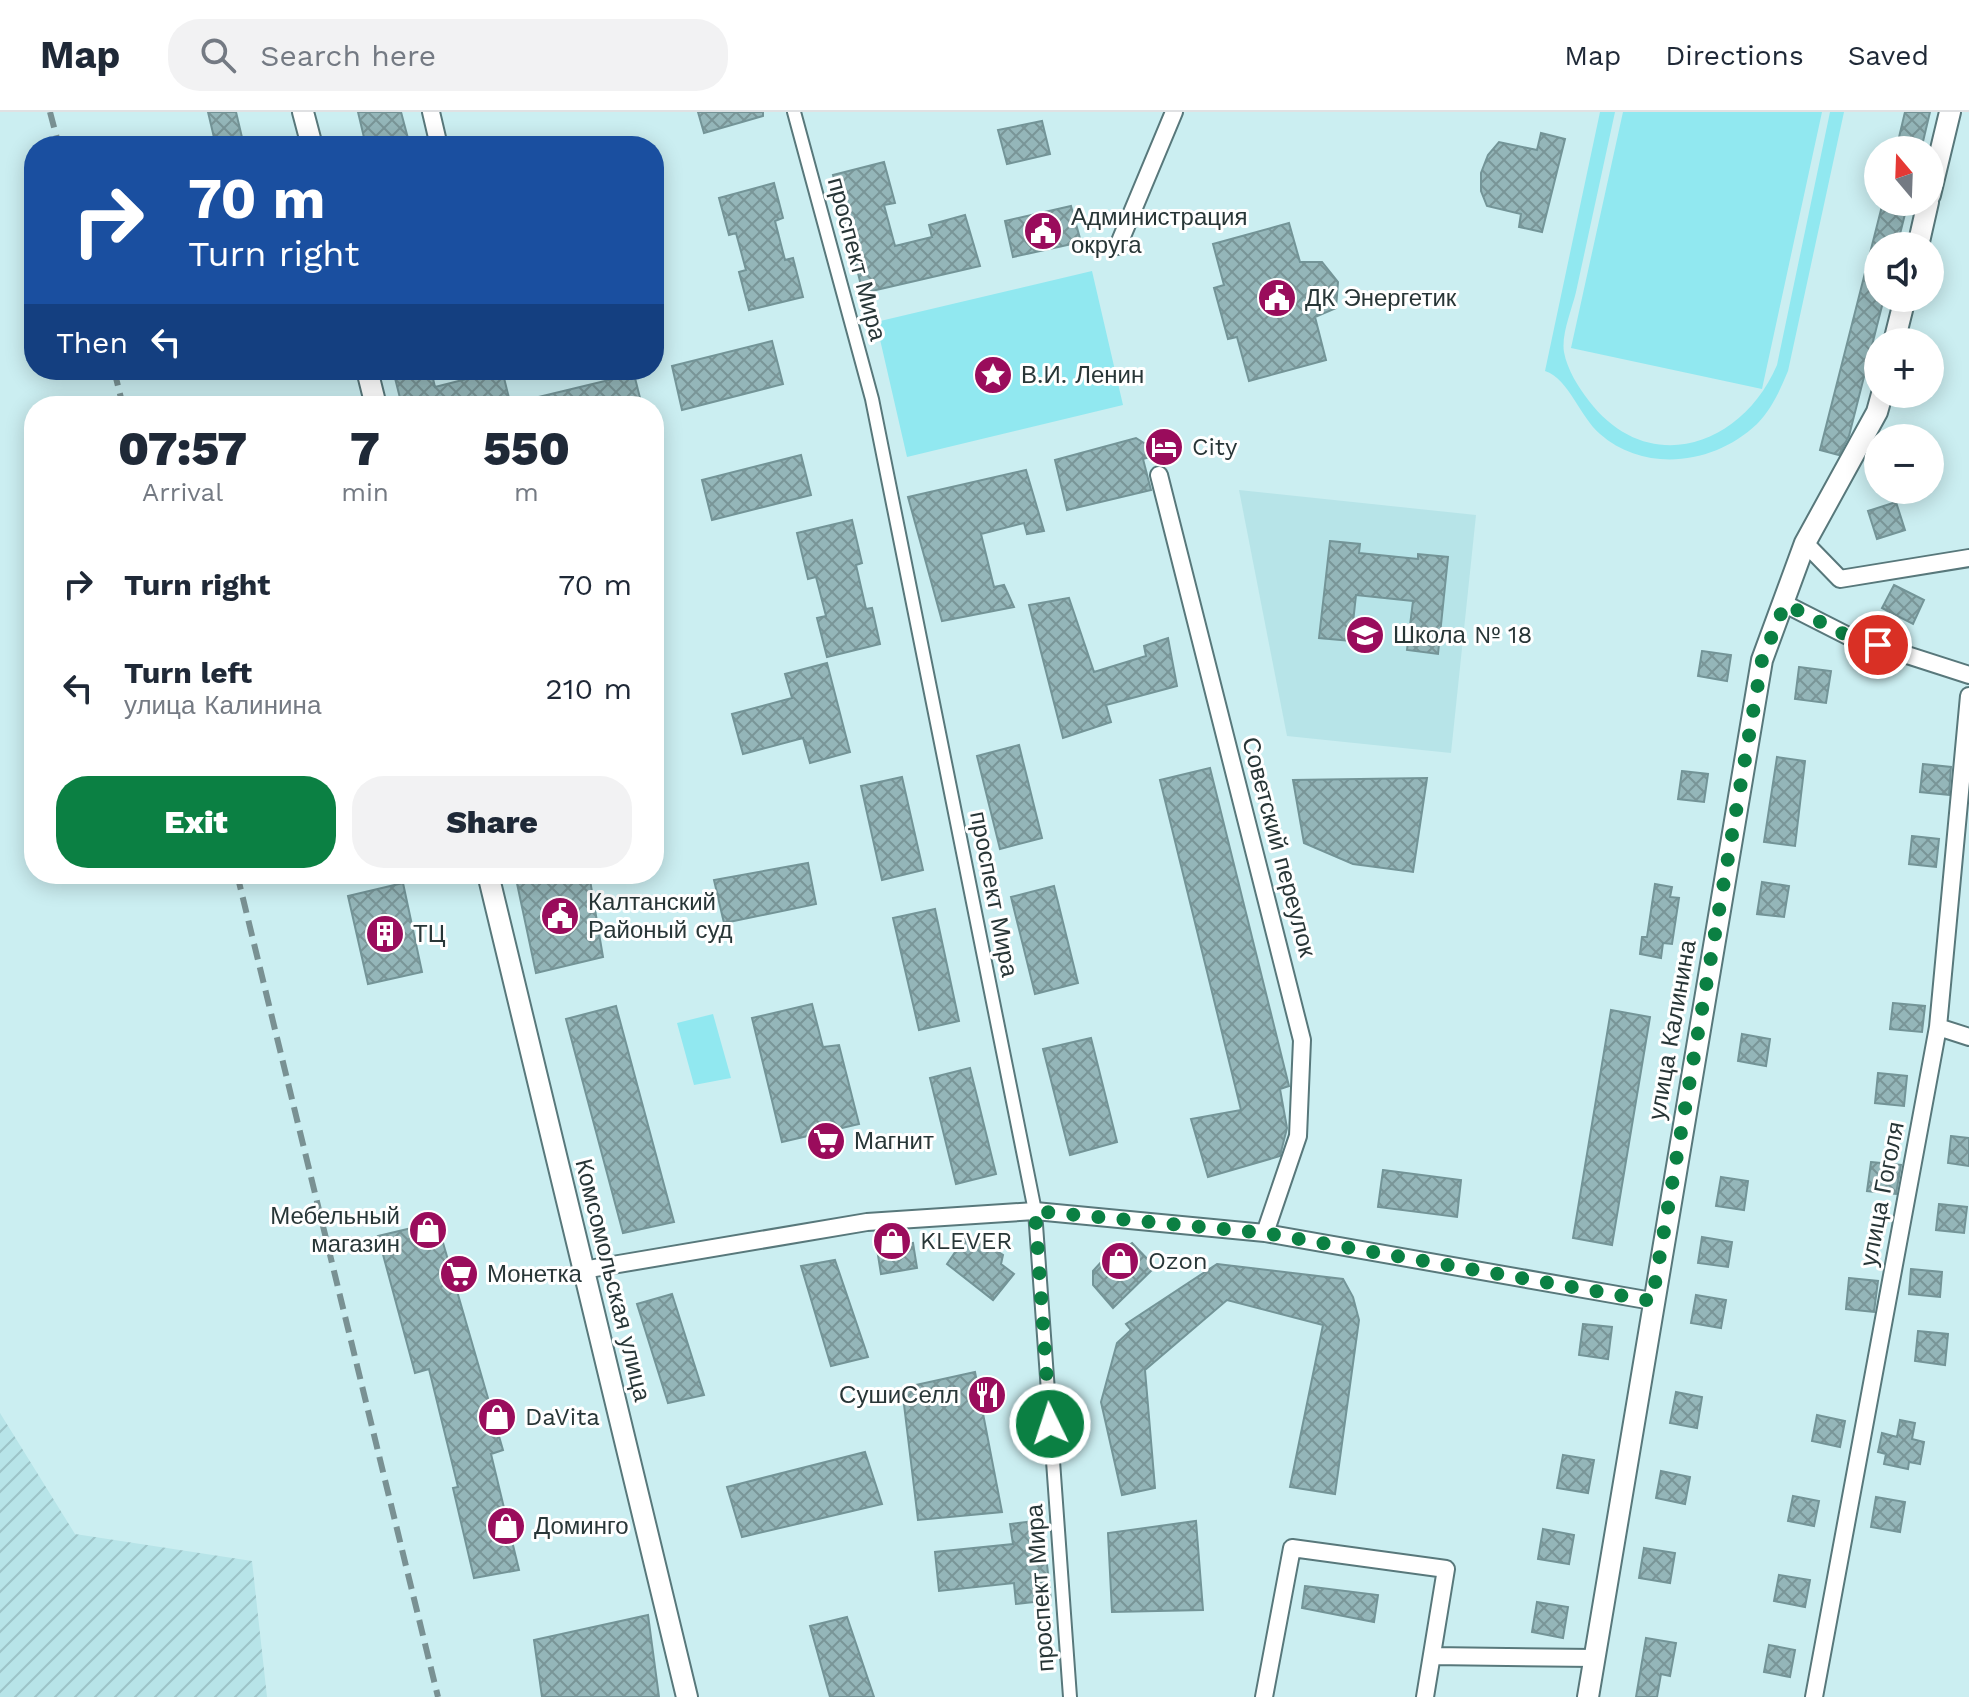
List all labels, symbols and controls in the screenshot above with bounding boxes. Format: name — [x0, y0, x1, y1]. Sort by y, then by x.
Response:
search box — [168, 19, 728, 91]
text: Map — [40, 33, 120, 77]
icon: search — [196, 33, 240, 77]
text: Search here — [260, 38, 436, 73]
text: Map — [1564, 39, 1621, 72]
text: Directions — [1665, 39, 1804, 72]
text: Saved — [1848, 39, 1929, 72]
north arrow — [1864, 136, 1944, 216]
map controls — [1864, 136, 1944, 504]
text: 70 m — [188, 166, 325, 232]
icon: right — [56, 168, 160, 272]
street label: проспект Мира — [822, 174, 892, 344]
place label: Администрация округа — [1071, 203, 1247, 259]
public building icon: Администрация округа — [1022, 210, 1064, 252]
button: sound — [1864, 232, 1944, 312]
text: Turn right — [188, 233, 359, 275]
public building icon: ДК Энергетик — [1256, 277, 1298, 319]
place label: ДК Энергетик — [1305, 284, 1457, 312]
icon: left — [144, 320, 188, 364]
text: Then — [56, 325, 128, 360]
button: + — [1864, 328, 1944, 408]
place icon: В.И. Ленин — [972, 354, 1014, 396]
place label: В.И. Ленин — [1021, 361, 1144, 389]
text: 07:57 — [118, 420, 247, 477]
text: 7 — [350, 420, 380, 477]
text: 550 — [483, 420, 570, 477]
button: − — [1864, 424, 1944, 504]
hotel icon: City — [1143, 426, 1185, 468]
place label: City — [1192, 433, 1238, 461]
text: Arrival — [142, 477, 223, 507]
text: min — [341, 477, 389, 507]
text: m — [514, 477, 539, 507]
icon: right — [56, 562, 100, 606]
text: Turn right — [124, 567, 270, 602]
text: 70 m — [558, 567, 632, 602]
pin — [1844, 611, 1912, 679]
school or university icon: Школа № 18 — [1344, 614, 1386, 656]
place label: Школа № 18 — [1393, 621, 1532, 649]
icon: arrive — [1856, 623, 1900, 667]
text: Turn left — [124, 655, 252, 690]
icon: left — [56, 666, 100, 710]
text: 210 m — [545, 671, 632, 706]
text: улица Калинина — [124, 690, 321, 720]
street label: Советский переулок — [1236, 734, 1322, 960]
button: Exit — [56, 776, 336, 868]
button: Share — [352, 776, 632, 868]
street label: проспект Мира — [964, 809, 1024, 980]
place label: Калтанский Районый суд — [588, 888, 733, 944]
public building icon: Калтанский Районый суд — [539, 895, 581, 937]
building icon: ТЦ — [364, 913, 406, 955]
place label: ТЦ — [413, 920, 446, 948]
street label: улица Калинина — [1642, 937, 1702, 1122]
street label: улица Гоголя — [1854, 1119, 1910, 1269]
supermarket icon: Магнит — [805, 1120, 847, 1162]
place label: Магнит — [854, 1127, 934, 1155]
street label: Комсомольская улица — [569, 1156, 657, 1405]
place label: Мебельный магазин — [270, 1202, 400, 1258]
shop icon: Мебельный магазин — [407, 1209, 449, 1251]
shop icon: KLEVER — [871, 1220, 913, 1262]
place label: KLEVER — [920, 1227, 1012, 1255]
shop icon: Ozon — [1099, 1240, 1141, 1282]
place label: Ozon — [1148, 1247, 1208, 1275]
supermarket icon: Монетка — [438, 1253, 480, 1295]
place label: Монетка — [487, 1260, 582, 1288]
restaurant icon: СушиСелл — [966, 1374, 1008, 1416]
place label: СушиСелл — [839, 1381, 959, 1409]
position arrow — [1008, 1382, 1092, 1466]
shop icon: DaVita — [476, 1396, 518, 1438]
place label: DaVita — [525, 1403, 600, 1431]
street label: проспект Мира — [1020, 1503, 1060, 1673]
shop icon: Доминго — [485, 1505, 527, 1547]
place label: Доминго — [534, 1512, 629, 1540]

